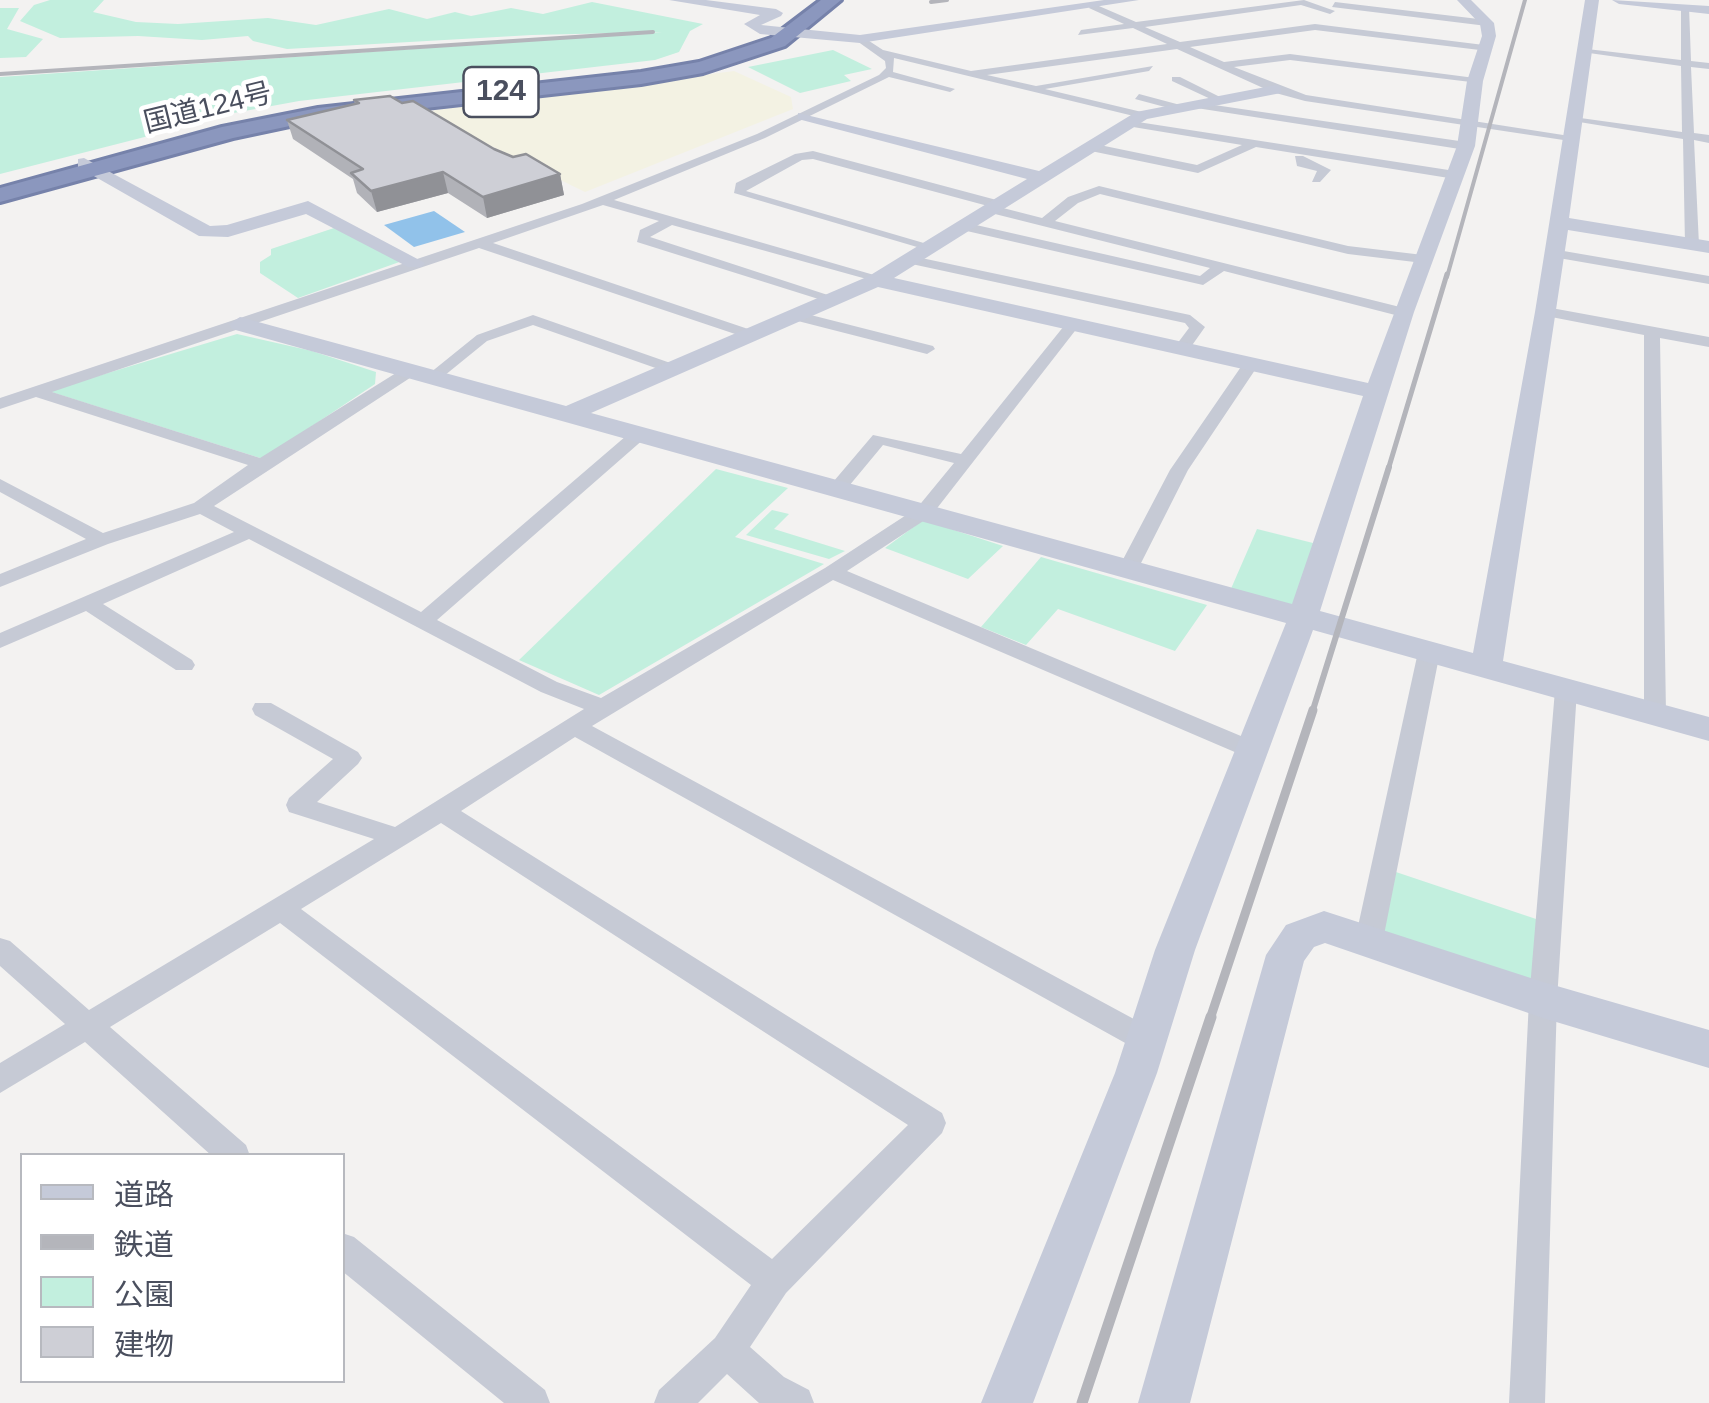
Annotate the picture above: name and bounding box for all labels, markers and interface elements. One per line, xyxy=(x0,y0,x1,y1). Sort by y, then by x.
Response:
road number: 124 xyxy=(464,67,538,117)
street label: 国道124号 xyxy=(141,77,275,141)
legend xyxy=(20,1153,345,1383)
text: 道路 xyxy=(114,1178,174,1211)
text: 鉄道 xyxy=(114,1228,174,1261)
text: 公園 xyxy=(114,1278,174,1311)
text: 建物 xyxy=(114,1328,174,1361)

